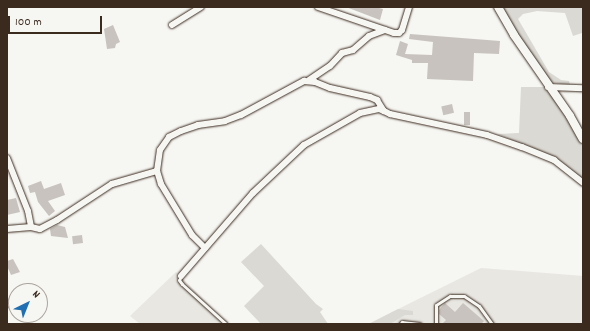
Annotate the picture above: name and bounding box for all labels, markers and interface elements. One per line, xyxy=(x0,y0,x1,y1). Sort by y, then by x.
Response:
scale bar xyxy=(10,8,104,34)
text: 100 m xyxy=(15,14,42,31)
north arrow xyxy=(8,283,48,323)
text: N xyxy=(28,287,43,303)

